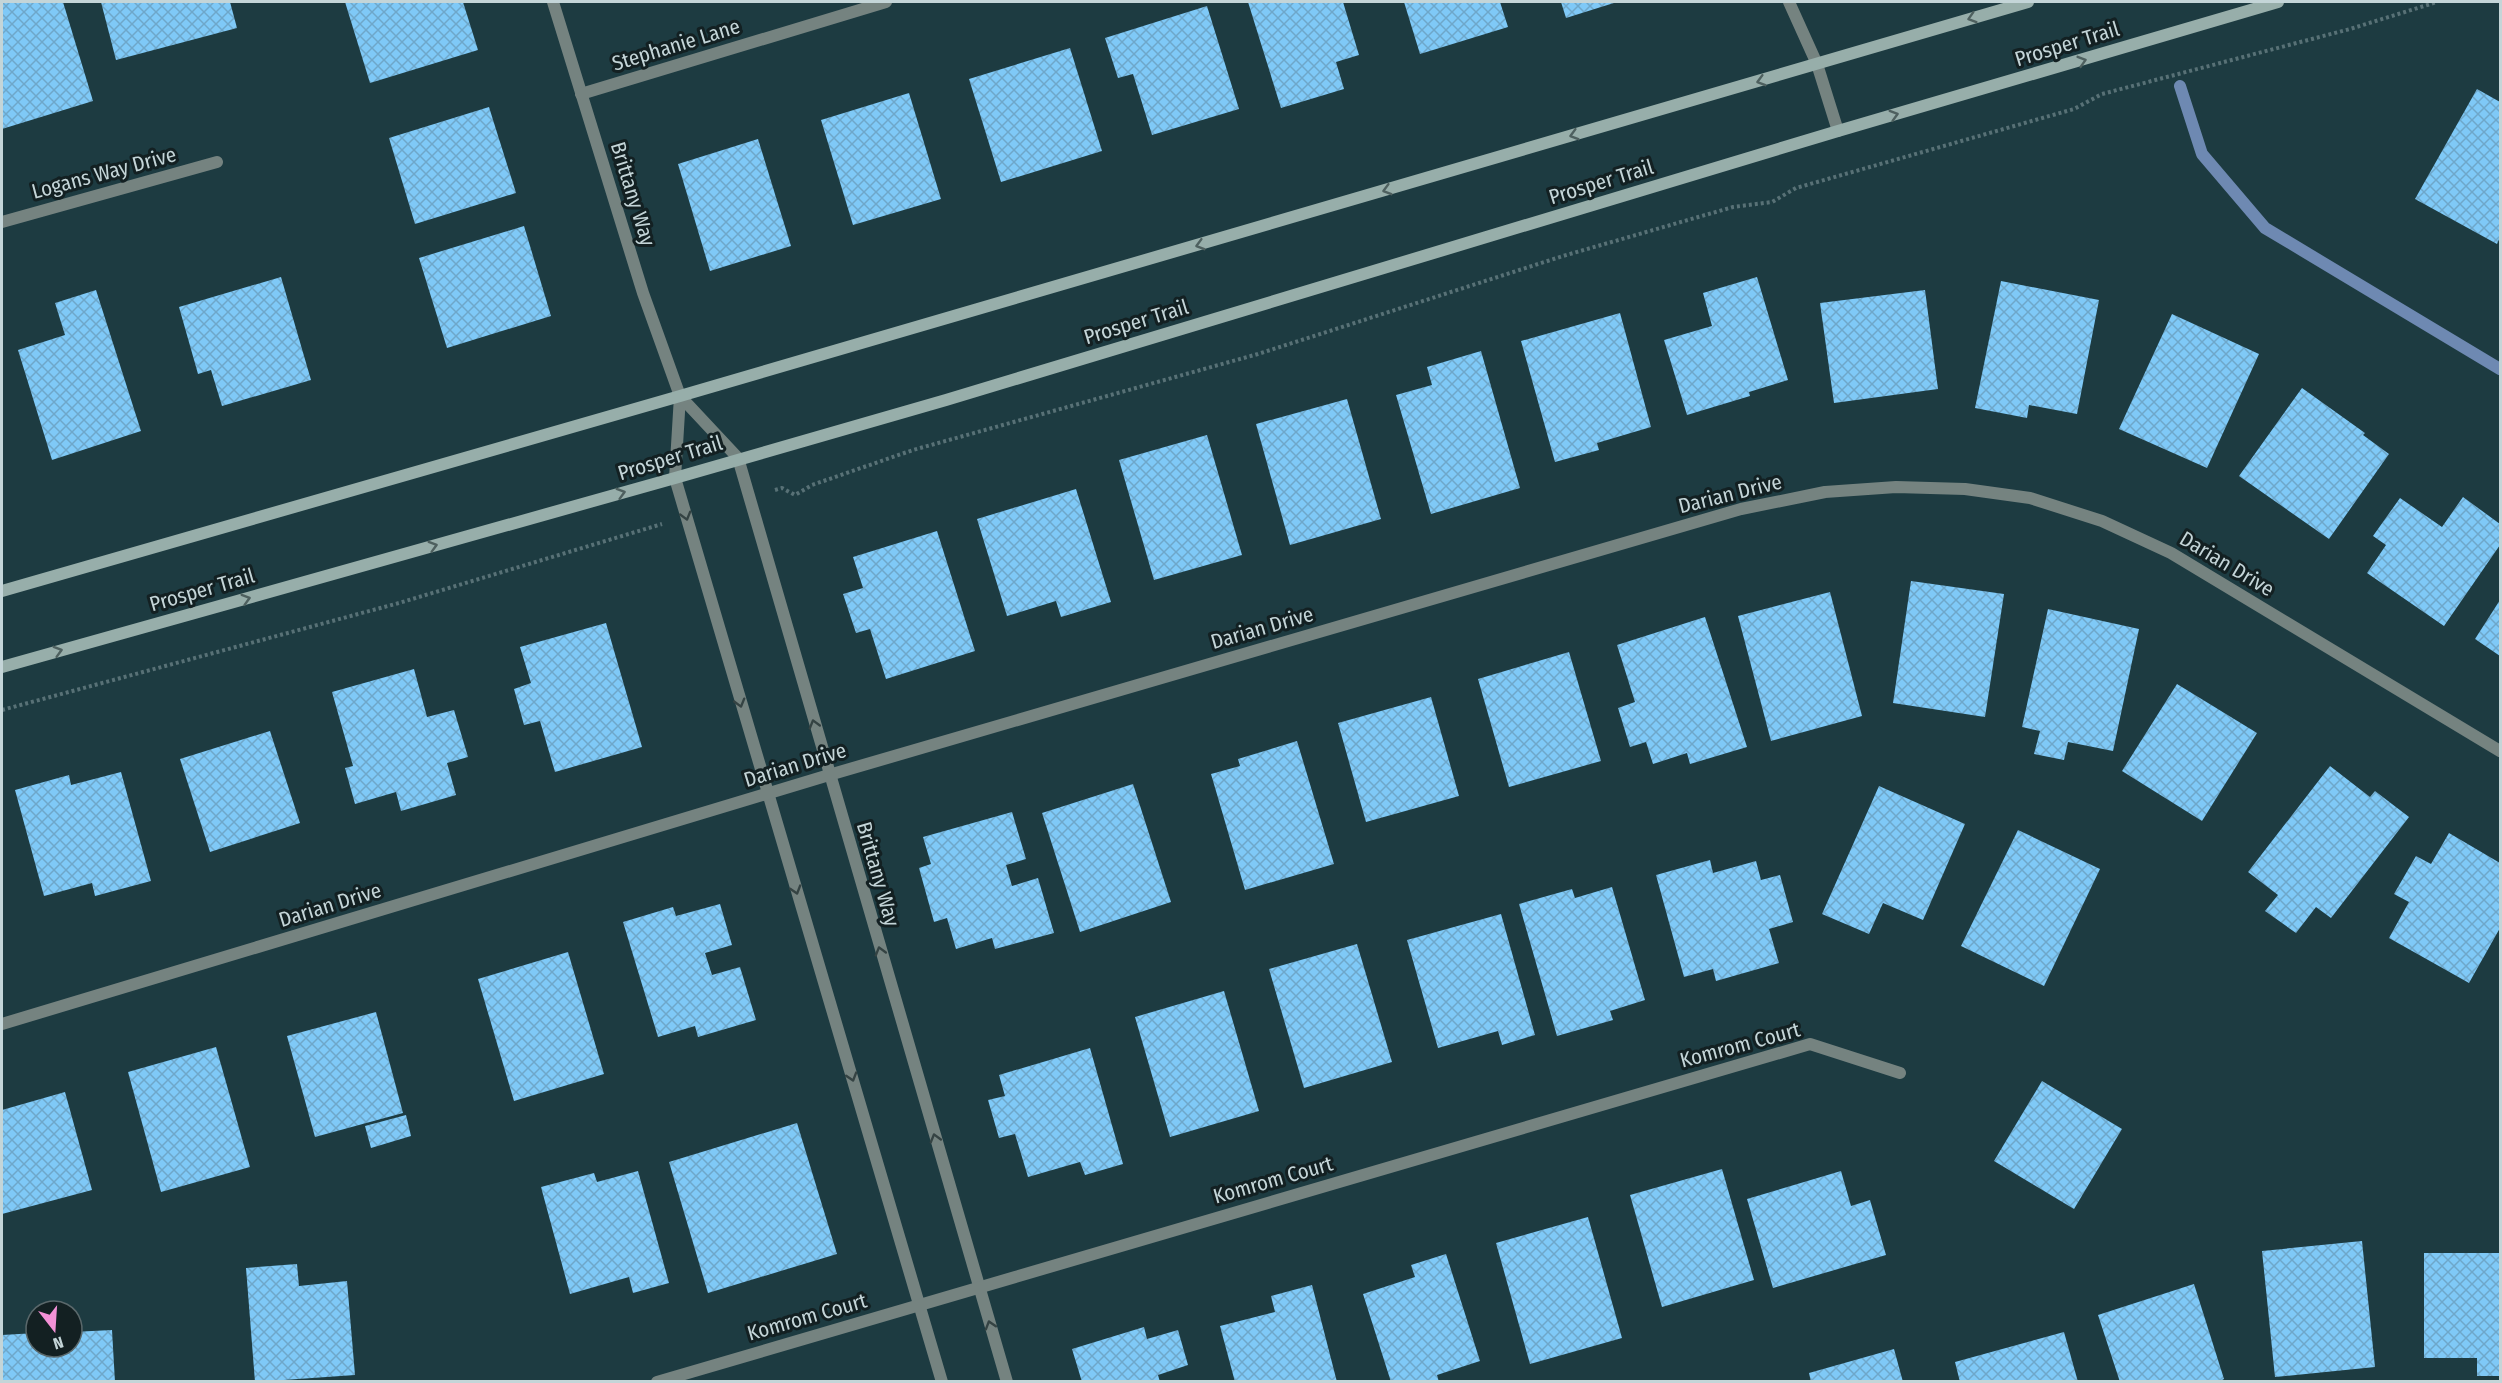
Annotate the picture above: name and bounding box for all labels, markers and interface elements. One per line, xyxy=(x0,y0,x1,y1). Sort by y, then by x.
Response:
one-way arrow xyxy=(1967,11,1978,23)
street label: Stephanie Lane xyxy=(609,13,743,77)
street label: Prosper Trail xyxy=(2012,16,2123,72)
one-way arrow xyxy=(2076,56,2087,68)
one-way arrow xyxy=(1756,73,1766,86)
one-way arrow xyxy=(1889,110,1899,122)
one-way arrow xyxy=(1569,128,1580,140)
street label: Brittany Way xyxy=(605,139,661,250)
street label: Logans Way Drive xyxy=(29,141,179,205)
street label: Prosper Trail xyxy=(1546,154,1657,210)
one-way arrow xyxy=(1382,183,1393,195)
one-way arrow xyxy=(1195,237,1205,250)
street label: Prosper Trail xyxy=(1081,294,1192,350)
street label: Prosper Trail xyxy=(615,430,726,486)
street label: Darian Drive xyxy=(1676,469,1784,519)
one-way arrow xyxy=(616,488,626,501)
one-way arrow xyxy=(679,510,691,521)
street label: Darian Drive xyxy=(2175,526,2279,602)
one-way arrow xyxy=(427,541,438,553)
street label: Prosper Trail xyxy=(146,562,258,617)
one-way arrow xyxy=(240,593,250,606)
street label: Darian Drive xyxy=(1208,601,1316,655)
one-way arrow xyxy=(52,646,63,658)
one-way arrow xyxy=(733,697,745,708)
one-way arrow xyxy=(809,719,821,730)
street label: Darian Drive xyxy=(741,737,849,793)
street label: Brittany Way xyxy=(851,819,906,930)
street label: Darian Drive xyxy=(276,877,384,933)
one-way arrow xyxy=(789,884,801,895)
one-way arrow xyxy=(875,946,887,957)
street label: Komrom Court xyxy=(1677,1016,1803,1074)
one-way arrow xyxy=(844,1071,857,1082)
one-way arrow xyxy=(930,1133,942,1144)
street label: Komrom Court xyxy=(1210,1150,1336,1209)
street label: Komrom Court xyxy=(744,1287,870,1346)
north arrow xyxy=(24,1299,84,1359)
one-way arrow xyxy=(985,1320,997,1331)
text: N xyxy=(51,1332,66,1353)

